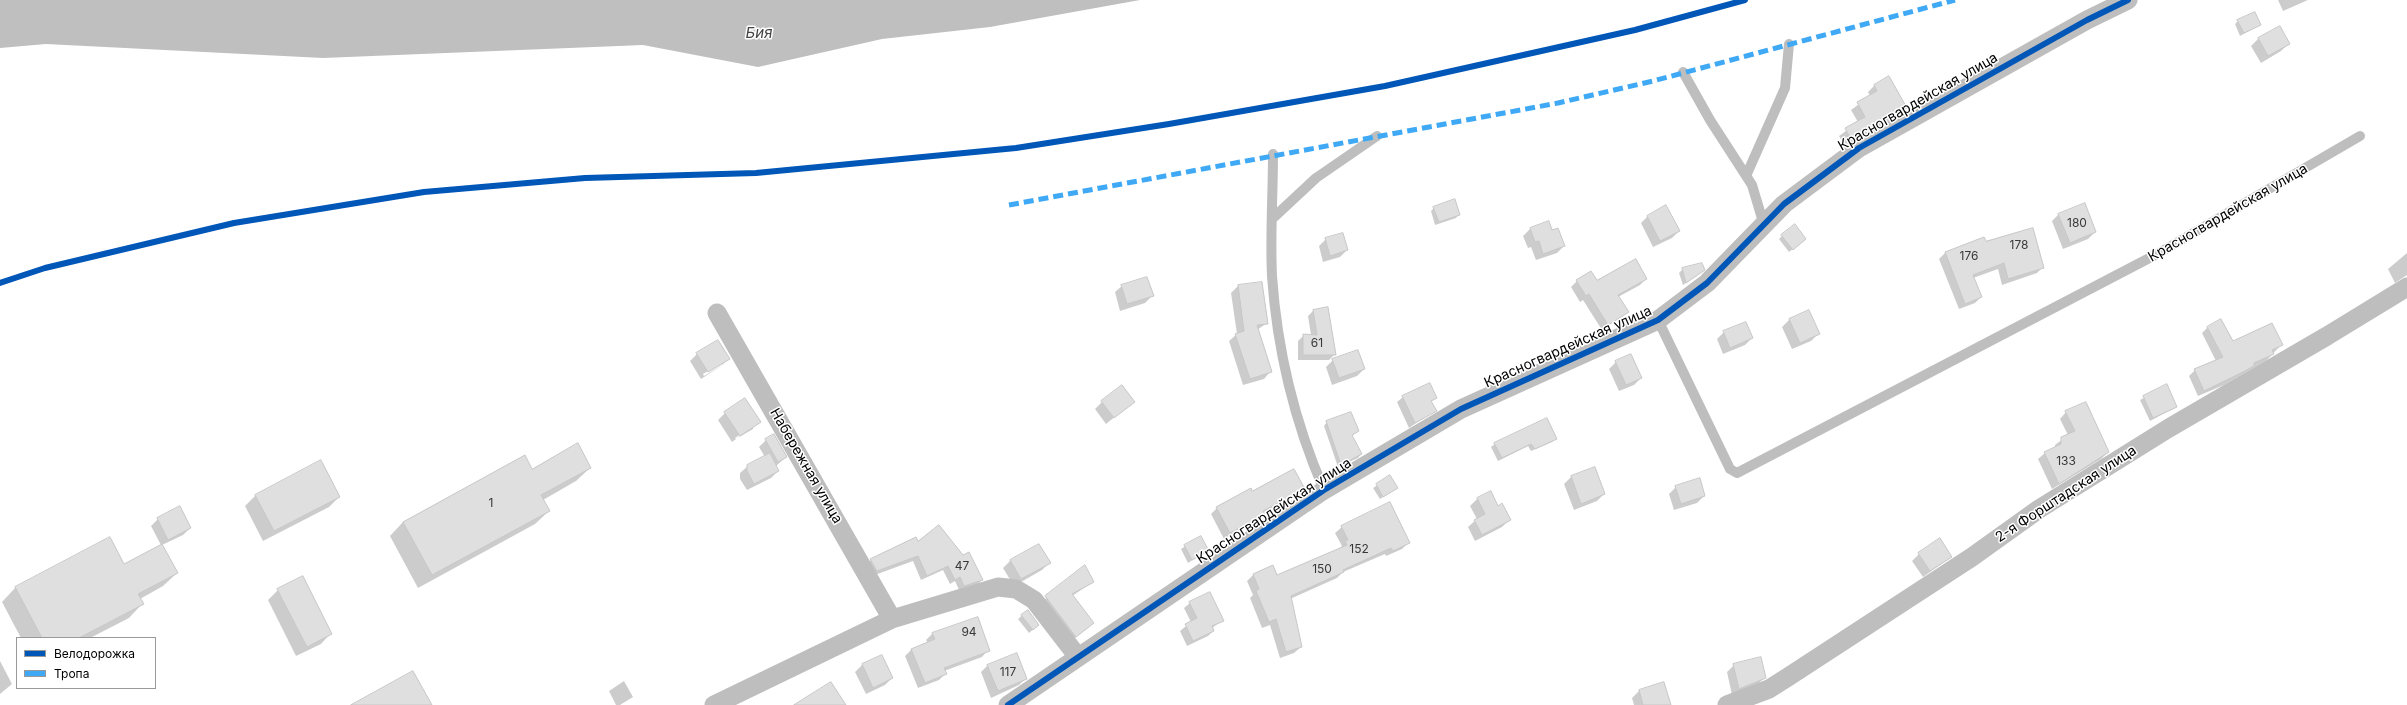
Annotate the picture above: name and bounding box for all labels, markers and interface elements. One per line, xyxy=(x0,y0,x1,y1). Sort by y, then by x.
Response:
water label: Бия xyxy=(746,24,772,42)
street label: Красногвардейская улица xyxy=(1835,49,2001,155)
street label: Красногвардейская улица xyxy=(2145,160,2311,266)
house number: 180 xyxy=(2067,216,2087,230)
house number: 178 xyxy=(2010,238,2028,252)
house number: 176 xyxy=(1960,249,1978,263)
street label: Красногвардейская улица xyxy=(1482,302,1654,392)
house number: 61 xyxy=(1311,336,1323,350)
street label: Набережная улица xyxy=(766,405,846,527)
street label: 2-я Форштадская улица xyxy=(1992,442,2140,546)
house number: 133 xyxy=(2056,454,2076,468)
street label: Красногвардейская улица xyxy=(1193,455,1355,567)
house number: 1 xyxy=(489,496,493,510)
house number: 152 xyxy=(1349,542,1369,556)
house number: 47 xyxy=(955,559,969,573)
house number: 150 xyxy=(1312,562,1332,576)
house number: 94 xyxy=(961,625,977,639)
legend xyxy=(16,637,156,689)
text: Велодорожка xyxy=(54,646,135,661)
house number: 117 xyxy=(1000,665,1016,679)
text: Тропа xyxy=(54,666,89,681)

